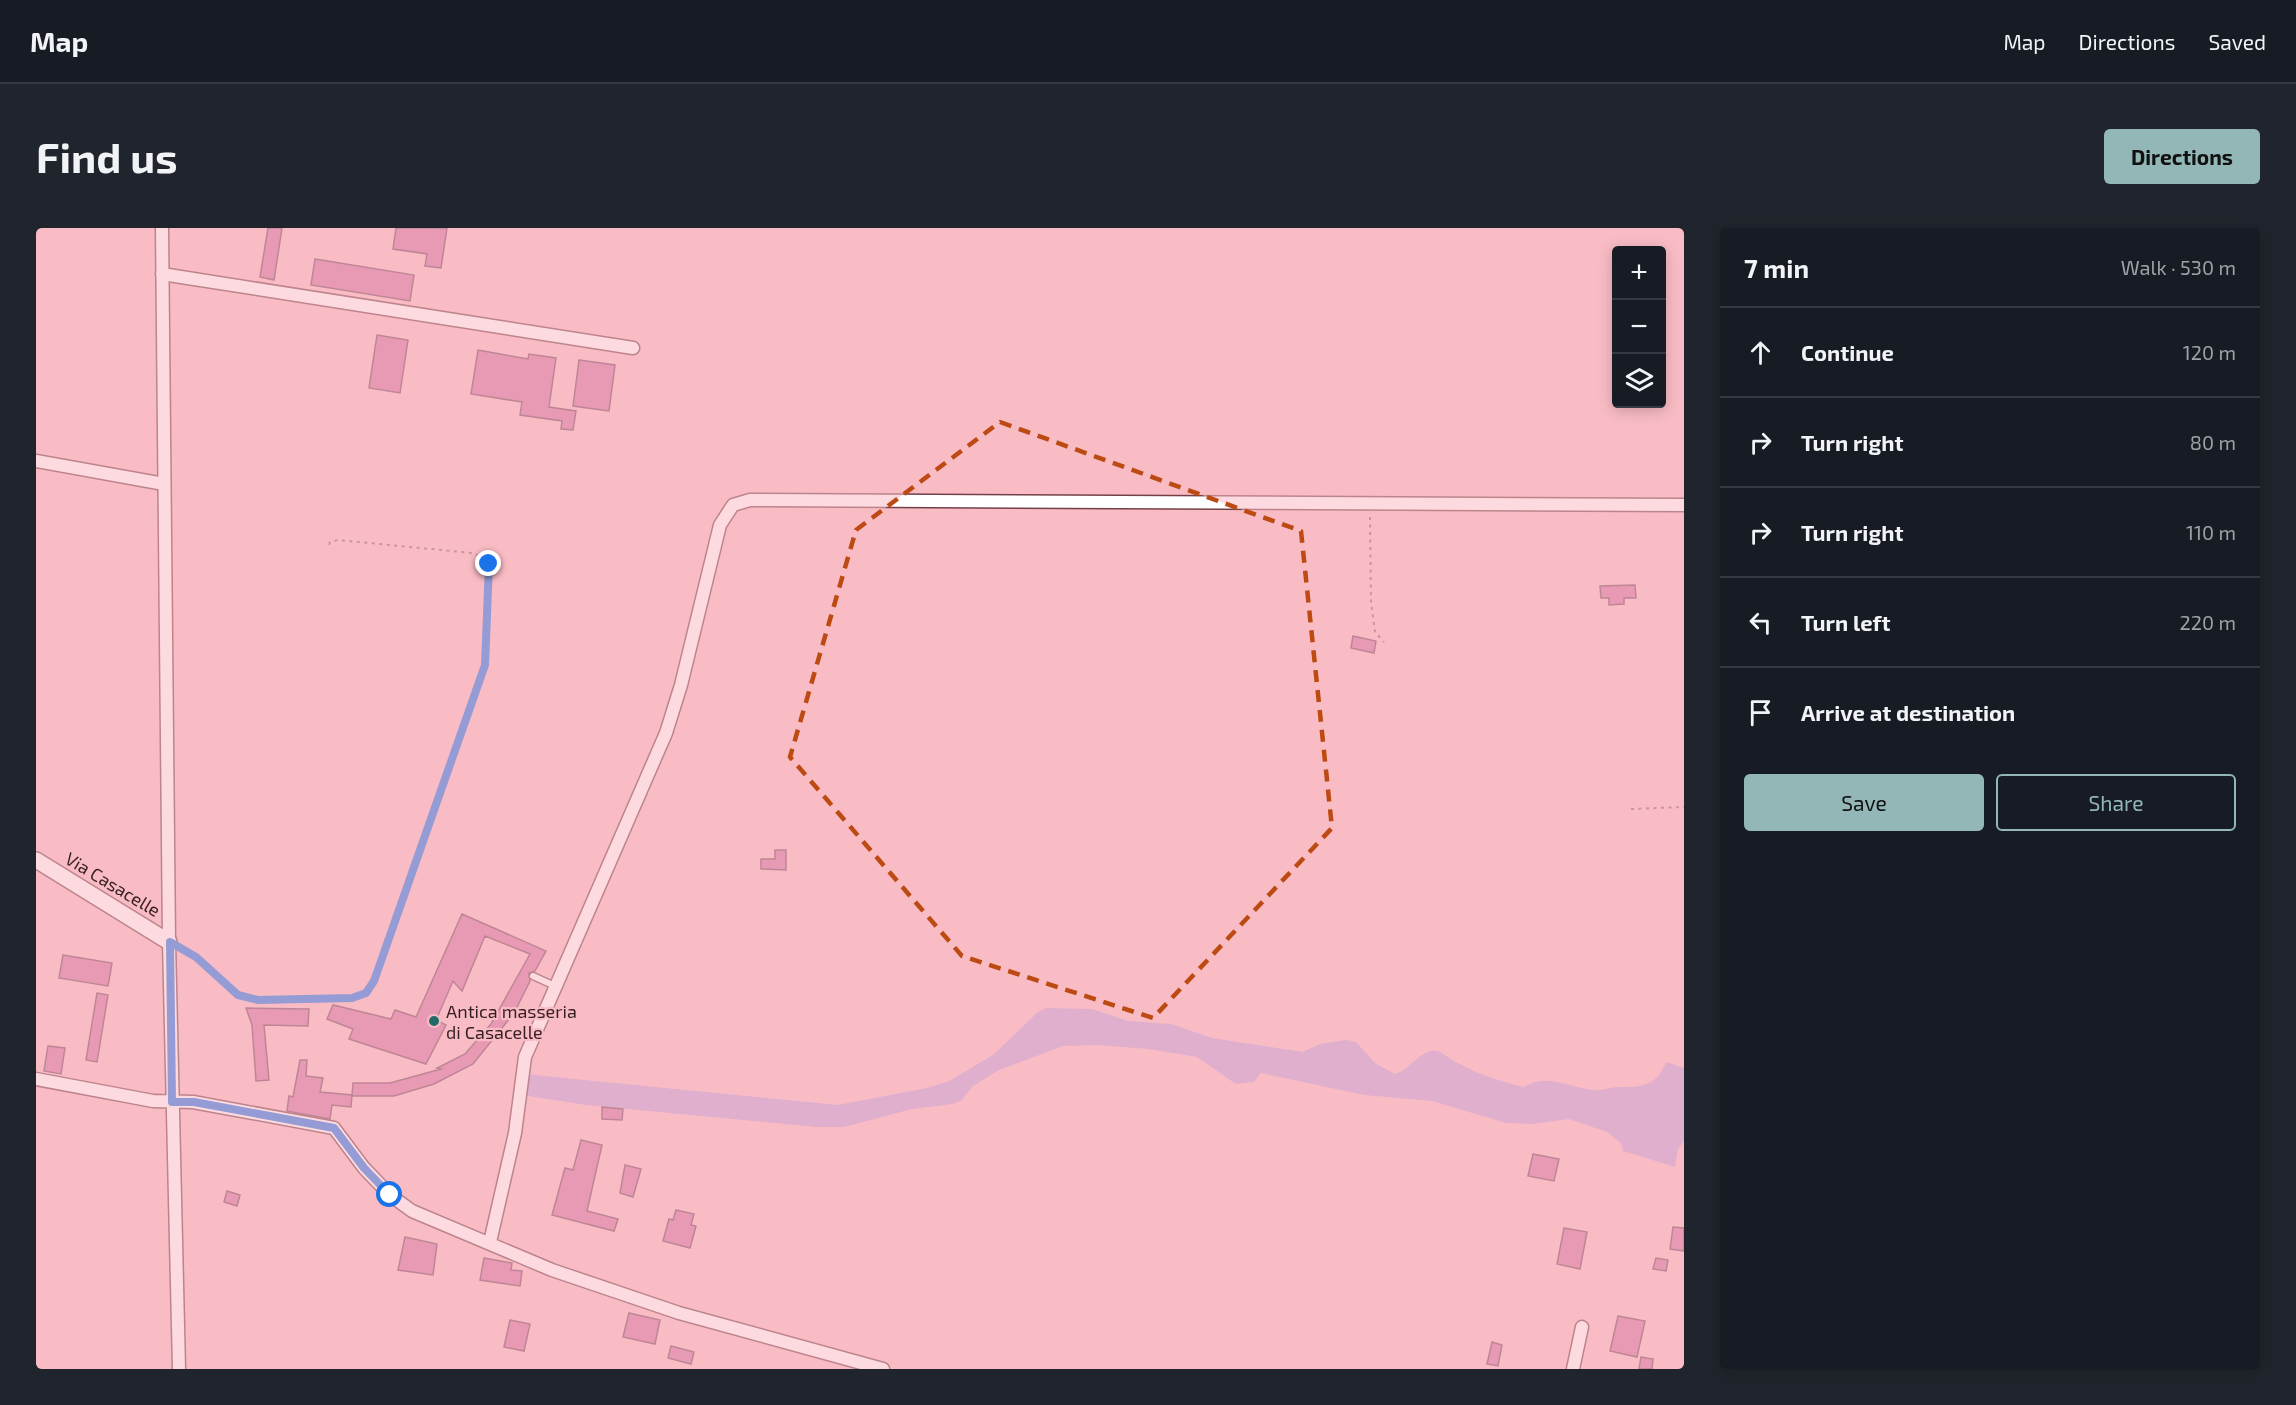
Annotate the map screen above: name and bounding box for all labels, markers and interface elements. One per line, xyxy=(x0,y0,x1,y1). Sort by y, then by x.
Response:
text: Map xyxy=(30,24,88,58)
text: Map xyxy=(2003,29,2046,54)
text: Directions xyxy=(2079,29,2175,54)
text: Saved xyxy=(2208,29,2266,54)
button: Directions xyxy=(2104,129,2260,184)
text: Find us xyxy=(36,131,178,181)
map controls xyxy=(1612,246,1666,408)
button: + xyxy=(1612,246,1666,300)
text: 7 min xyxy=(1744,252,1809,283)
text: Walk · 530 m xyxy=(2121,255,2236,279)
button: − xyxy=(1612,300,1666,354)
icon: ahead xyxy=(1744,336,1777,369)
text: Continue xyxy=(1801,339,1894,365)
text: 120 m xyxy=(2183,340,2236,364)
button: layers xyxy=(1612,354,1666,408)
icon: right xyxy=(1744,426,1777,459)
text: Turn right xyxy=(1801,429,1903,455)
text: 80 m xyxy=(2190,430,2236,454)
icon: right xyxy=(1744,516,1777,549)
text: Turn right xyxy=(1801,519,1903,545)
text: 110 m xyxy=(2186,520,2236,544)
route end xyxy=(475,550,501,576)
icon: left xyxy=(1744,606,1777,639)
text: Turn left xyxy=(1801,609,1890,635)
text: 220 m xyxy=(2179,610,2236,634)
icon: arrive xyxy=(1744,696,1777,729)
text: Arrive at destination xyxy=(1801,699,2015,725)
button: Save xyxy=(1744,774,1984,831)
button: Share xyxy=(1996,774,2236,831)
street label: Via Casacelle xyxy=(61,847,165,921)
place label: Antica masseria di Casacelle xyxy=(446,1000,577,1043)
marker: Antica masseria di Casacelle xyxy=(427,1014,441,1028)
route start xyxy=(376,1181,402,1207)

